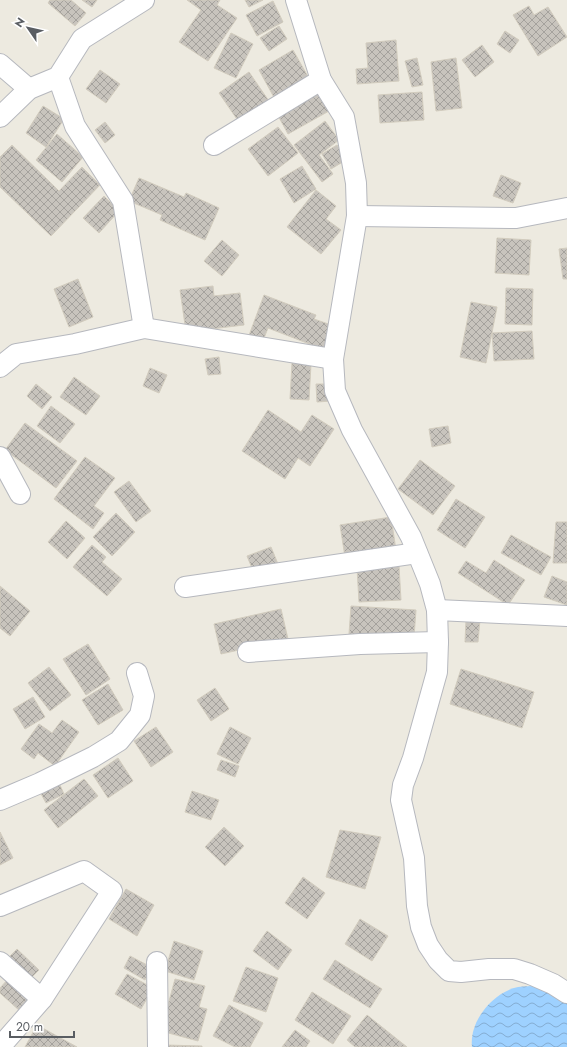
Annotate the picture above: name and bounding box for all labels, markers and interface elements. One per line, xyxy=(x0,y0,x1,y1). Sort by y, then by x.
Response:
north arrow xyxy=(8,8,48,48)
text: N xyxy=(11,14,29,31)
scale bar xyxy=(10,1013,74,1039)
text: 20 m xyxy=(16,1018,43,1036)

